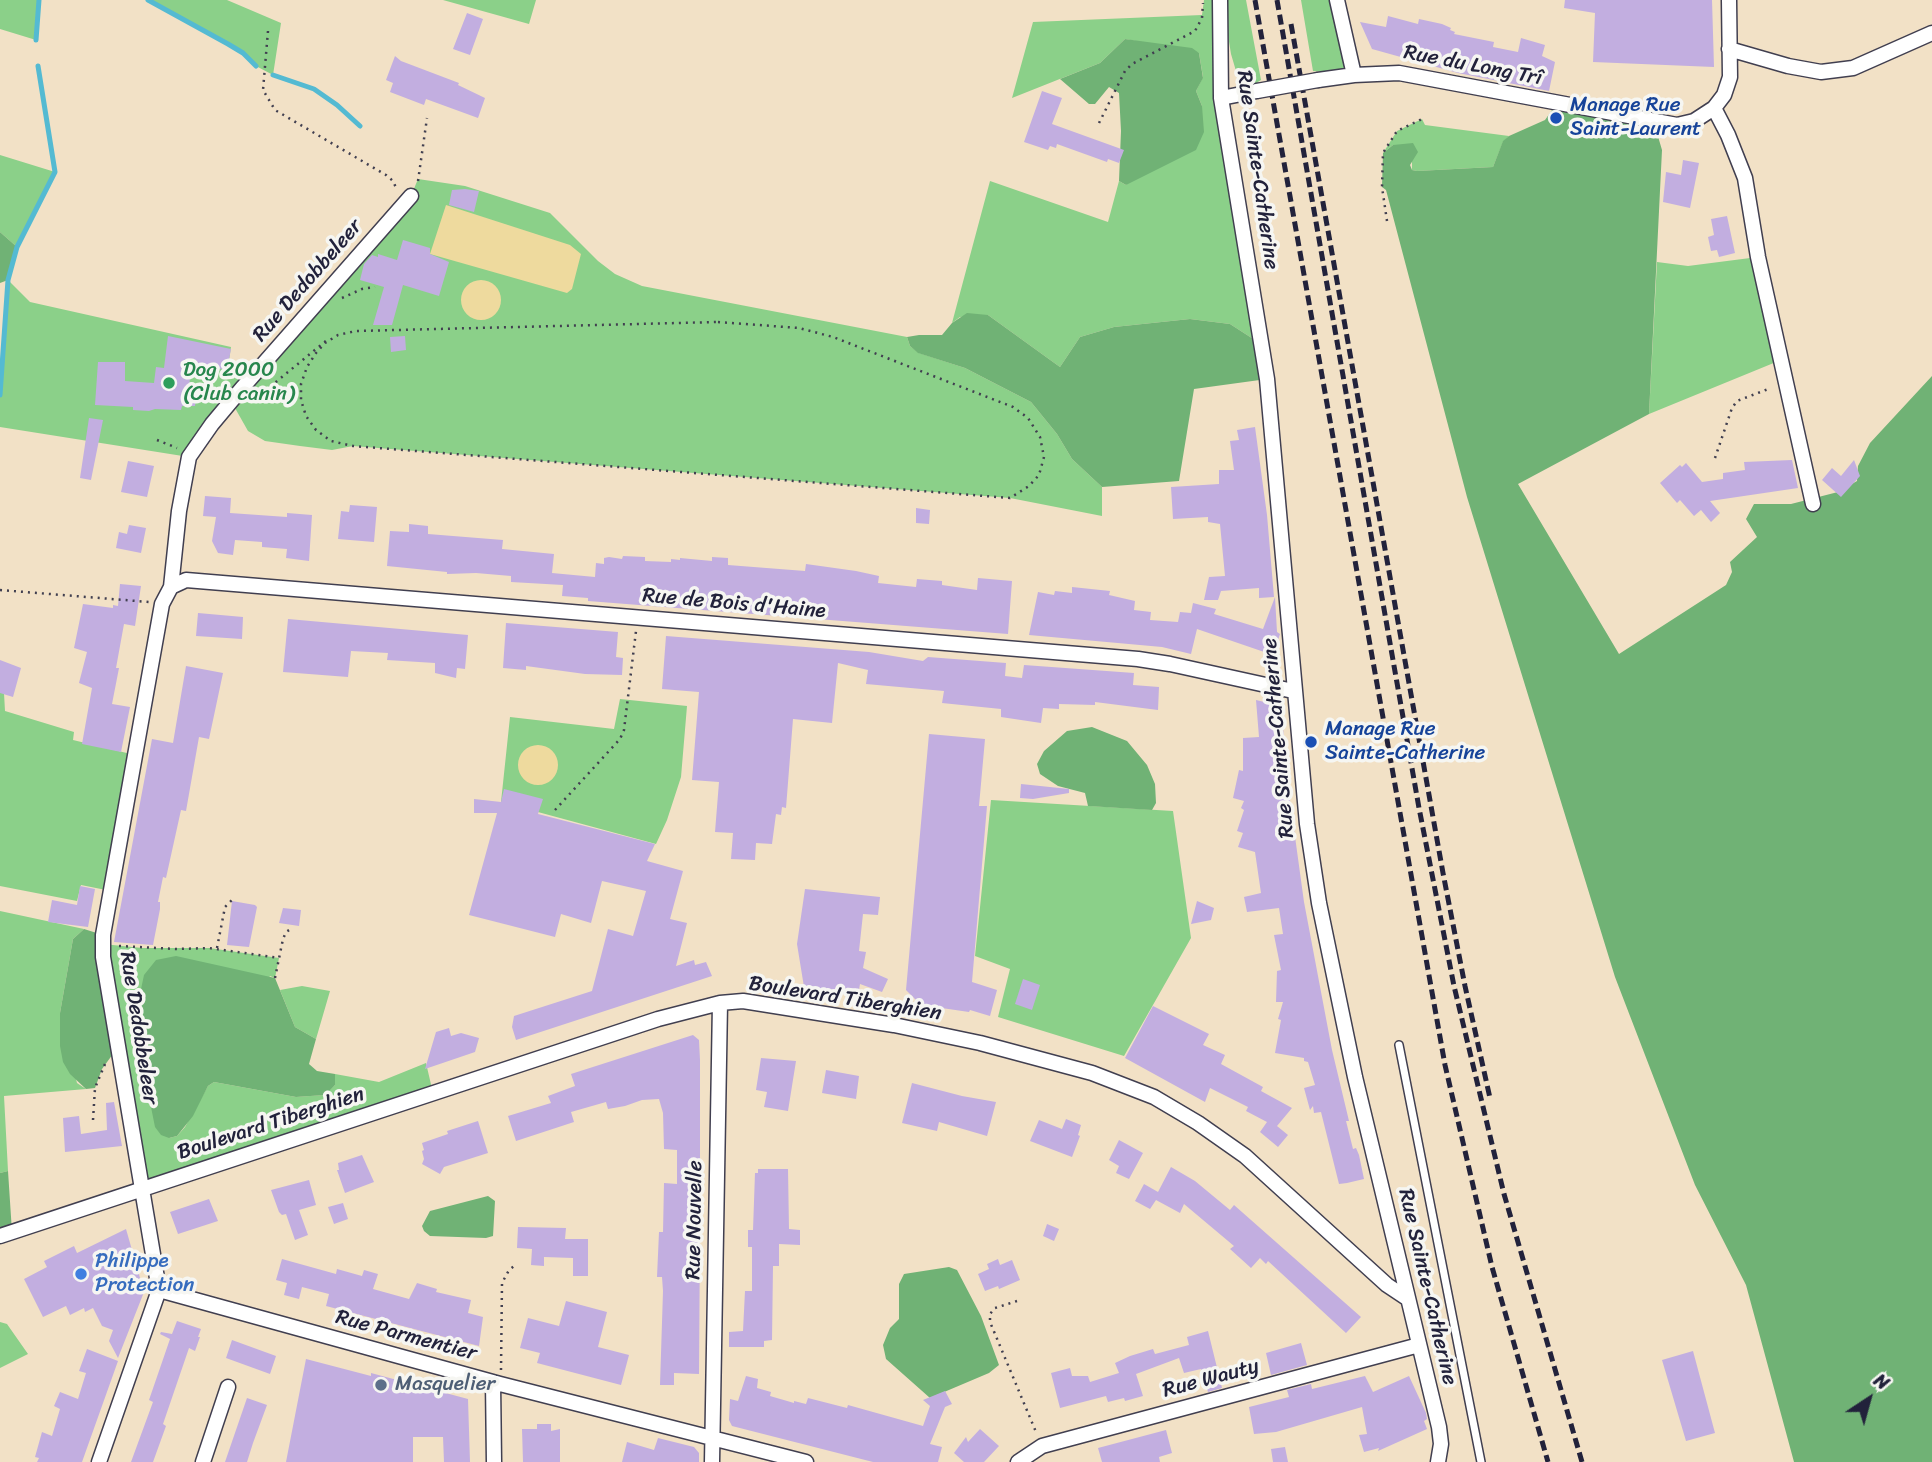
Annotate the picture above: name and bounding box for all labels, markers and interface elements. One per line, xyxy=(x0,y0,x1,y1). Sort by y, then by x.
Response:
street label: Rue du Long Trî xyxy=(1402,40,1544,92)
street label: Rue Sainte-Catherine xyxy=(1231,69,1283,271)
place label: Manage Rue Saint-Laurent xyxy=(1570,93,1701,143)
marker: Manage Rue Saint-Laurent xyxy=(1548,110,1564,126)
street label: Rue Dedobbeleer xyxy=(248,215,368,347)
place label: Dog 2000 (Club canin) xyxy=(183,358,294,408)
marker: Dog 2000 (Club canin) xyxy=(161,375,177,391)
street label: Rue de Bois d'Haine xyxy=(641,583,827,625)
street label: Rue Sainte-Catherine xyxy=(1258,637,1300,839)
place label: Manage Rue Sainte-Catherine xyxy=(1325,717,1485,767)
marker: Manage Rue Sainte-Catherine xyxy=(1303,734,1319,750)
street label: Rue Dedobbeleer xyxy=(114,950,162,1106)
street label: Boulevard Tiberghien xyxy=(747,971,943,1027)
street label: Boulevard Tiberghien xyxy=(175,1082,367,1166)
street label: Rue Nouvelle xyxy=(681,1160,709,1280)
street label: Rue Sainte-Catherine xyxy=(1392,1186,1462,1388)
place label: Philippe Protection xyxy=(95,1249,194,1299)
marker: Philippe Protection xyxy=(73,1266,89,1282)
street label: Rue Parmentier xyxy=(333,1305,479,1367)
street label: Rue Wauty xyxy=(1160,1354,1262,1404)
north arrow xyxy=(1834,1364,1904,1434)
text: N xyxy=(1867,1364,1897,1399)
place label: Masquelier xyxy=(395,1372,495,1398)
marker: Masquelier xyxy=(373,1377,389,1393)

